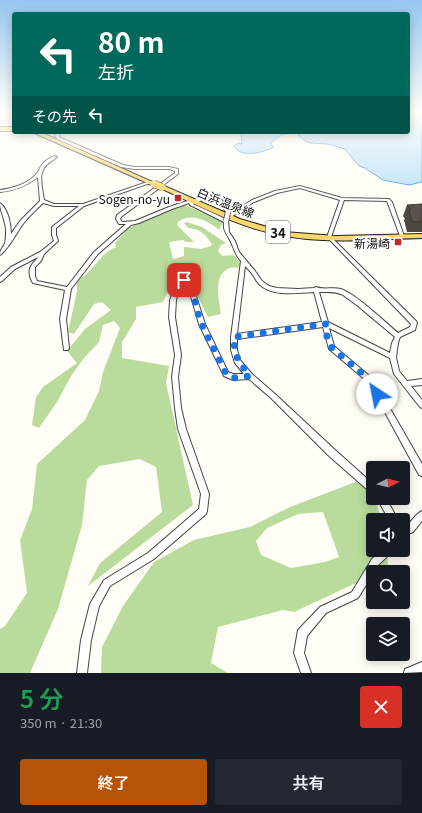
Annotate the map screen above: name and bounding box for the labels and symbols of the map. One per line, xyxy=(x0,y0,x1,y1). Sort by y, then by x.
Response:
street label: 白浜温泉線 xyxy=(195,183,257,221)
place label: Sogen-no-yu xyxy=(99,190,170,207)
marker: Sogen-no-yu xyxy=(173,193,183,203)
road number: 34 xyxy=(266,221,290,243)
place label: 新湯崎 xyxy=(354,234,390,251)
marker: 新湯崎 xyxy=(393,237,403,247)
pin xyxy=(167,263,201,297)
position arrow xyxy=(356,373,398,415)
north arrow xyxy=(366,461,410,505)

